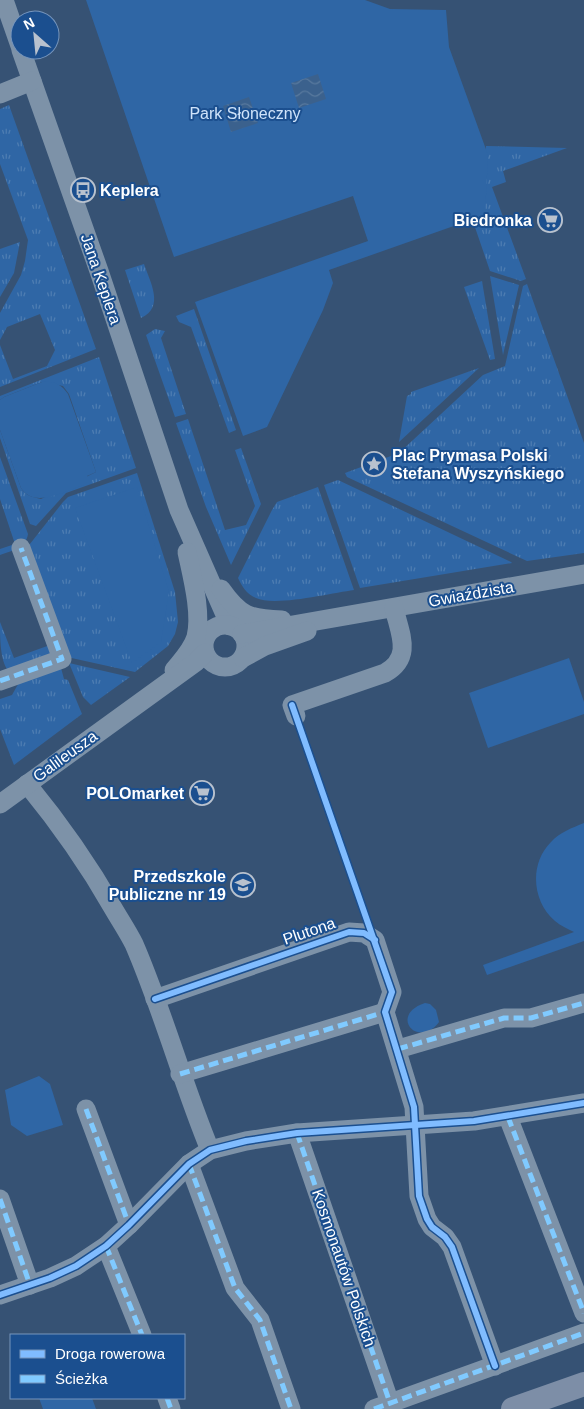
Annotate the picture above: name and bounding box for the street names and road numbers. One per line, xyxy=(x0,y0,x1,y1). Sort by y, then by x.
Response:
street label: Jana Keplera xyxy=(78,232,124,326)
street label: Gwiaździsta xyxy=(427,578,515,610)
street label: Galileusza xyxy=(30,727,100,785)
street label: Plutona xyxy=(281,914,338,948)
street label: Kosmonautów Polskich xyxy=(309,1187,379,1349)

